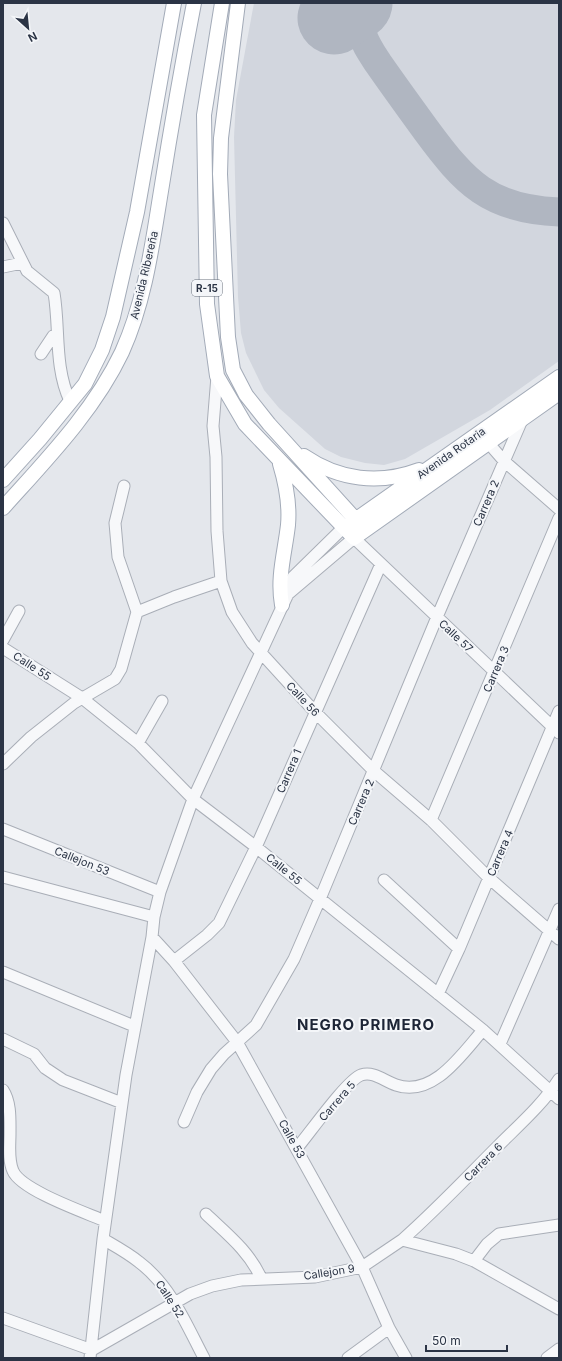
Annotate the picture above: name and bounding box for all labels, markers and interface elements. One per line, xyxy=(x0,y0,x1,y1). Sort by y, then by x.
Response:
north arrow xyxy=(8,8,48,48)
text: N xyxy=(26,29,39,45)
street label: Avenida Ribereña xyxy=(127,229,161,321)
road number: R-15 xyxy=(192,280,222,296)
street label: Avenida Rotaria xyxy=(414,424,488,482)
street label: Carrera 2 xyxy=(470,478,502,528)
street label: Calle 57 xyxy=(436,617,476,655)
street label: Carrera 3 xyxy=(480,643,512,694)
street label: Calle 55 xyxy=(10,649,54,684)
street label: Calle 56 xyxy=(283,679,323,719)
street label: Carrera 1 xyxy=(273,747,305,795)
street label: Carrera 2 xyxy=(345,777,377,827)
street label: Carrera 4 xyxy=(484,828,516,878)
street label: Callejon 53 xyxy=(52,844,112,878)
street label: Calle 55 xyxy=(263,850,305,888)
district label: NEGRO PRIMERO xyxy=(297,1015,435,1034)
street label: Carrera 5 xyxy=(316,1078,359,1124)
street label: Calle 53 xyxy=(276,1117,309,1161)
street label: Carrera 6 xyxy=(461,1140,505,1184)
street label: Callejon 9 xyxy=(302,1261,356,1283)
street label: Calle 52 xyxy=(153,1277,187,1321)
scale bar xyxy=(426,1327,507,1353)
text: 50 m xyxy=(432,1333,461,1348)

